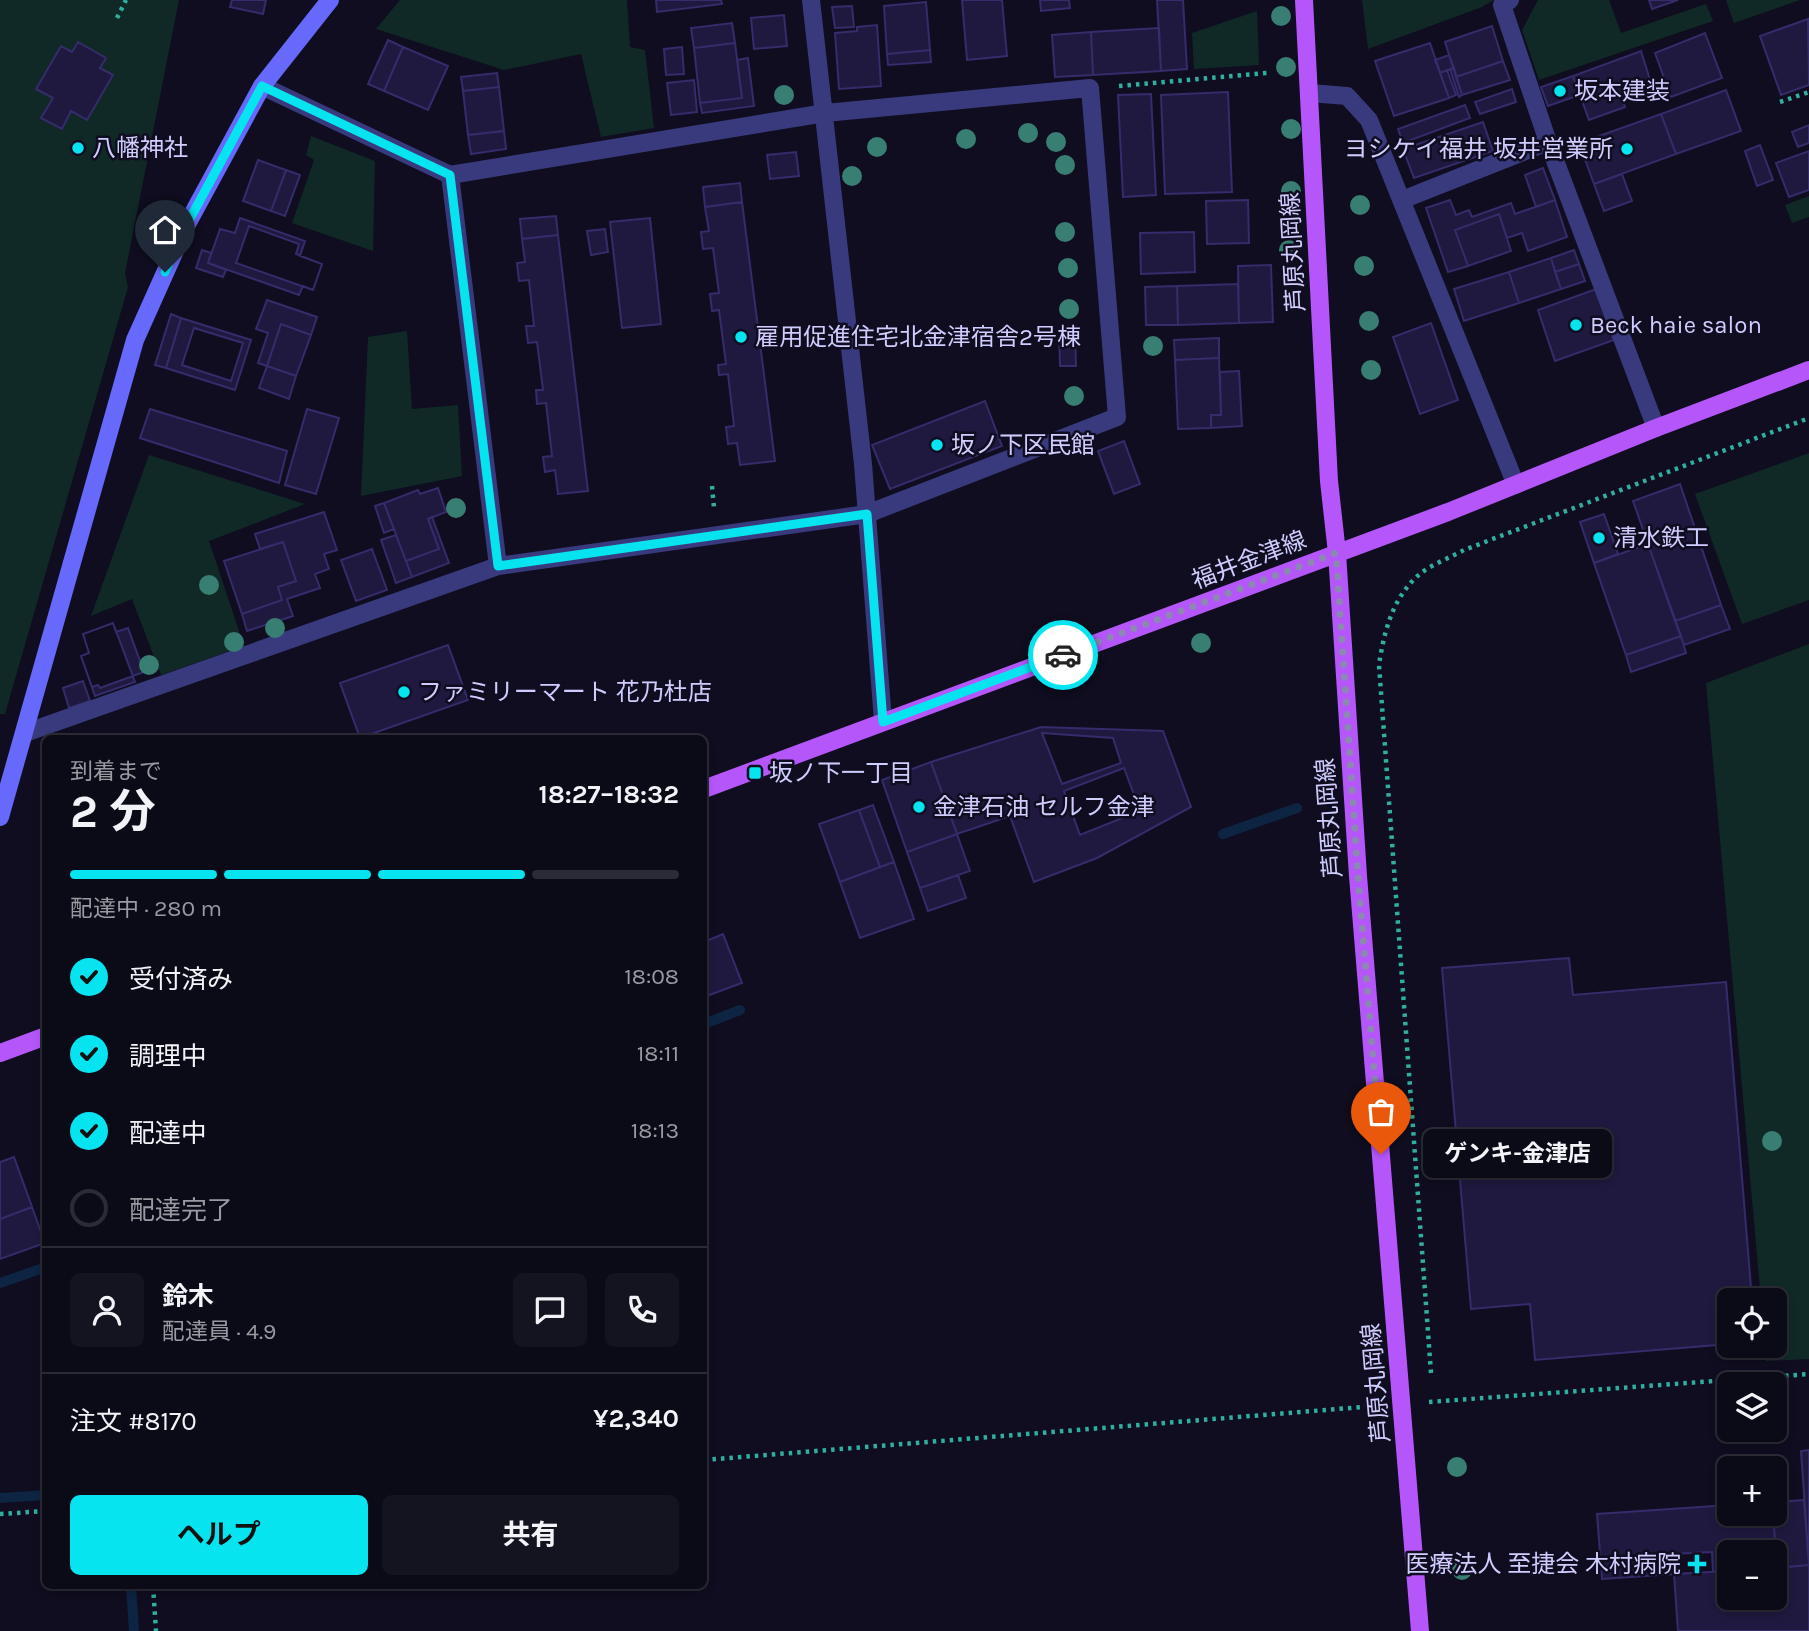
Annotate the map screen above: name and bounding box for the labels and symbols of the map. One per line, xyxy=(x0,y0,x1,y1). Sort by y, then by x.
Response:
place label: 坂本建装 xyxy=(1574,77,1670,105)
marker: 坂本建装 xyxy=(1552,83,1568,99)
place label: 八幡神社 xyxy=(92,134,188,162)
place label: ヨシケイ福井 坂井営業所 xyxy=(1344,135,1613,163)
marker: 八幡神社 xyxy=(70,140,86,156)
marker: ヨシケイ福井 坂井営業所 xyxy=(1619,141,1635,157)
street label: 芦原丸岡線 xyxy=(1276,191,1310,313)
pin xyxy=(135,200,195,272)
place label: Beck haie salon xyxy=(1590,311,1762,339)
marker: Beck haie salon xyxy=(1568,317,1584,333)
place label: 雇用促進住宅北金津宿舎2号棟 xyxy=(755,323,1081,351)
marker: 雇用促進住宅北金津宿舎2号棟 xyxy=(733,329,749,345)
place label: 坂ノ下区民館 xyxy=(951,431,1095,459)
marker: 坂ノ下区民館 xyxy=(929,437,945,453)
place label: 清水鉄工 xyxy=(1613,524,1709,552)
street label: 福井金津線 xyxy=(1188,525,1310,595)
marker: 清水鉄工 xyxy=(1591,530,1607,546)
courier xyxy=(1028,620,1098,690)
place label: ファミリーマート 花乃杜店 xyxy=(418,678,712,706)
marker: ファミリーマート 花乃杜店 xyxy=(396,684,412,700)
street label: 芦原丸岡線 xyxy=(1311,757,1347,879)
place label: 坂ノ下一丁目 xyxy=(769,759,913,787)
marker: 坂ノ下一丁目 xyxy=(747,765,763,781)
place label: 金津石油 セルフ金津 xyxy=(933,793,1155,821)
marker: 金津石油 セルフ金津 xyxy=(911,799,927,815)
pin xyxy=(1351,1082,1411,1154)
callout: ゲンキ-金津店 xyxy=(1423,1130,1612,1178)
street label: 芦原丸岡線 xyxy=(1357,1322,1395,1444)
place label: 医療法人 至捷会 木村病院 xyxy=(1406,1550,1681,1578)
marker: 医療法人 至捷会 木村病院 xyxy=(1687,1554,1707,1574)

